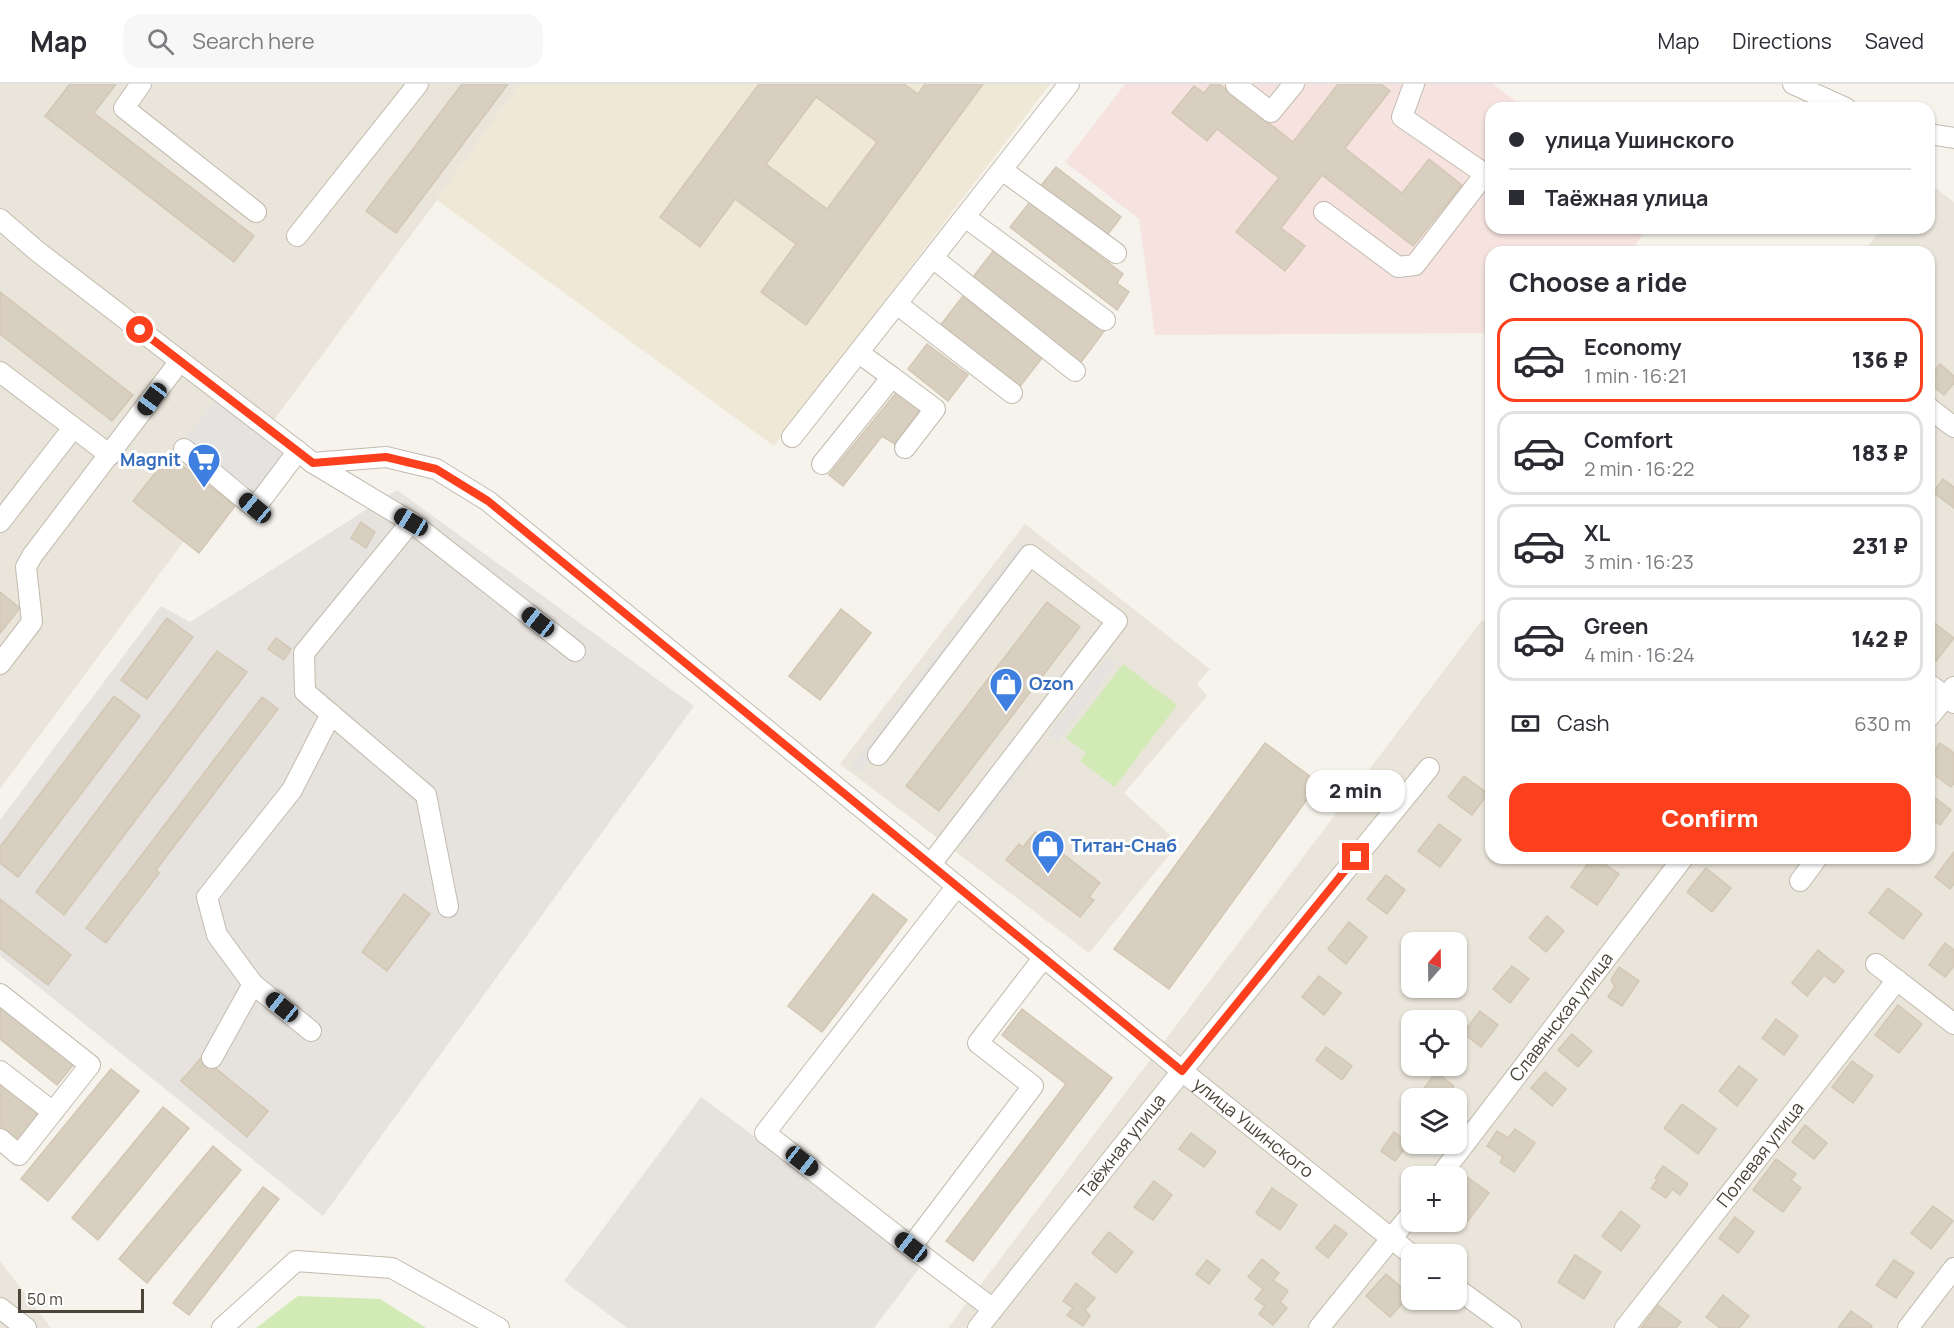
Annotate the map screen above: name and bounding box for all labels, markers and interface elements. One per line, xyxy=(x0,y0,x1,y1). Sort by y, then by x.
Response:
search box xyxy=(123,14,543,68)
text: Map xyxy=(30,22,87,60)
icon: search xyxy=(144,25,177,58)
text: Search here xyxy=(192,26,315,56)
text: Map xyxy=(1658,27,1699,55)
text: Directions xyxy=(1732,27,1832,55)
text: Saved xyxy=(1865,27,1924,55)
text: улица Ушинского xyxy=(1545,125,1734,155)
text: Таёжная улица xyxy=(1545,183,1708,213)
text: Choose a ride xyxy=(1509,263,1687,300)
route start xyxy=(126,316,153,343)
text: Economy xyxy=(1584,332,1682,362)
icon: car xyxy=(1512,333,1566,387)
text: 136 ₽ xyxy=(1852,345,1908,375)
text: 1 min · 16:21 xyxy=(1584,362,1687,389)
car xyxy=(134,379,170,419)
text: Comfort xyxy=(1584,425,1673,455)
icon: car xyxy=(1512,426,1566,480)
text: 183 ₽ xyxy=(1852,438,1908,468)
supermarket icon: Magnit xyxy=(186,442,222,489)
place label: Magnit xyxy=(120,447,181,471)
text: 2 min · 16:22 xyxy=(1584,455,1694,482)
car xyxy=(235,490,275,526)
car xyxy=(391,505,431,539)
text: XL xyxy=(1584,518,1610,548)
icon: car xyxy=(1512,519,1566,573)
text: 231 ₽ xyxy=(1852,531,1908,561)
text: 3 min · 16:23 xyxy=(1584,548,1694,575)
car xyxy=(518,604,558,640)
text: Green xyxy=(1584,611,1649,641)
icon: car xyxy=(1512,612,1566,666)
text: 142 ₽ xyxy=(1852,624,1908,654)
text: 4 min · 16:24 xyxy=(1584,641,1695,668)
shop icon: Ozon xyxy=(988,666,1024,713)
place label: Ozon xyxy=(1029,671,1074,695)
icon: cash xyxy=(1509,707,1542,740)
text: Cash xyxy=(1557,708,1610,738)
text: 630 m xyxy=(1854,710,1911,737)
callout: 2 min xyxy=(1306,770,1406,812)
text: 2 min xyxy=(1329,777,1382,804)
button: Confirm xyxy=(1509,783,1911,852)
shop icon: Титан-Снаб xyxy=(1030,828,1066,875)
place label: Титан-Снаб xyxy=(1071,833,1177,857)
route end xyxy=(1342,843,1369,870)
north arrow xyxy=(1401,932,1467,998)
map controls xyxy=(1401,932,1467,1310)
street label: Славянская улица xyxy=(1503,947,1618,1086)
car xyxy=(262,989,302,1025)
button: locate xyxy=(1401,1010,1467,1076)
street label: улица Ушинского xyxy=(1189,1072,1319,1183)
street label: Таёжная улица xyxy=(1072,1088,1170,1203)
button: layers xyxy=(1401,1088,1467,1154)
street label: Полевая улица xyxy=(1711,1096,1809,1212)
car xyxy=(782,1143,822,1179)
button: + xyxy=(1401,1166,1467,1232)
car xyxy=(891,1229,931,1265)
button: − xyxy=(1401,1244,1467,1310)
scale bar xyxy=(18,1286,144,1314)
text: 50 m xyxy=(27,1288,63,1310)

